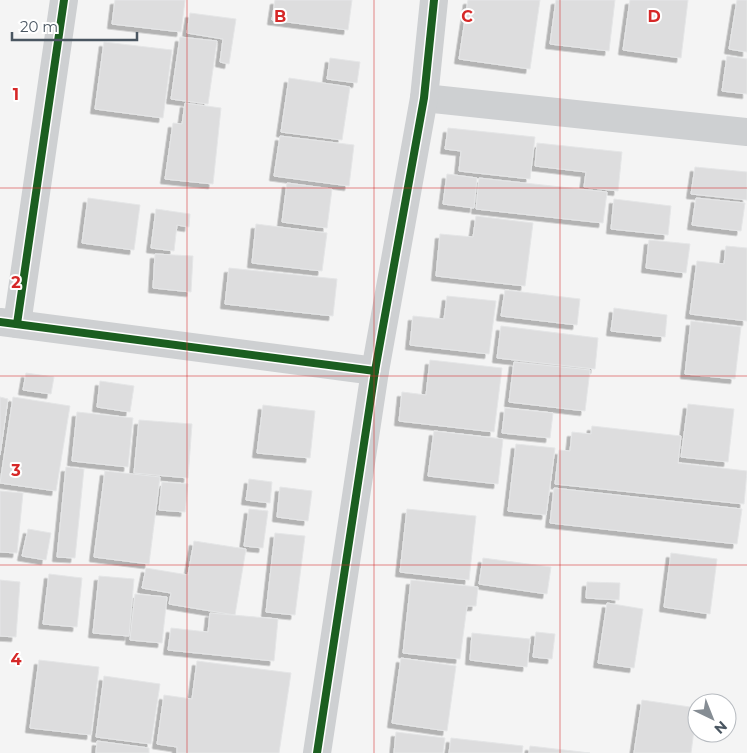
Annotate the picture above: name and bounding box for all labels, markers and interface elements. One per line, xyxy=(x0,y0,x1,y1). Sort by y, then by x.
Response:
text: B xyxy=(274,7,286,26)
text: C xyxy=(461,7,473,26)
text: D xyxy=(647,7,661,26)
scale bar xyxy=(12,10,138,42)
text: 20 m xyxy=(20,17,58,36)
text: 1 xyxy=(13,85,19,104)
text: 2 xyxy=(11,273,21,292)
text: 3 xyxy=(10,461,21,480)
text: 4 xyxy=(10,650,22,669)
north arrow xyxy=(687,693,737,743)
text: N xyxy=(711,717,731,738)

